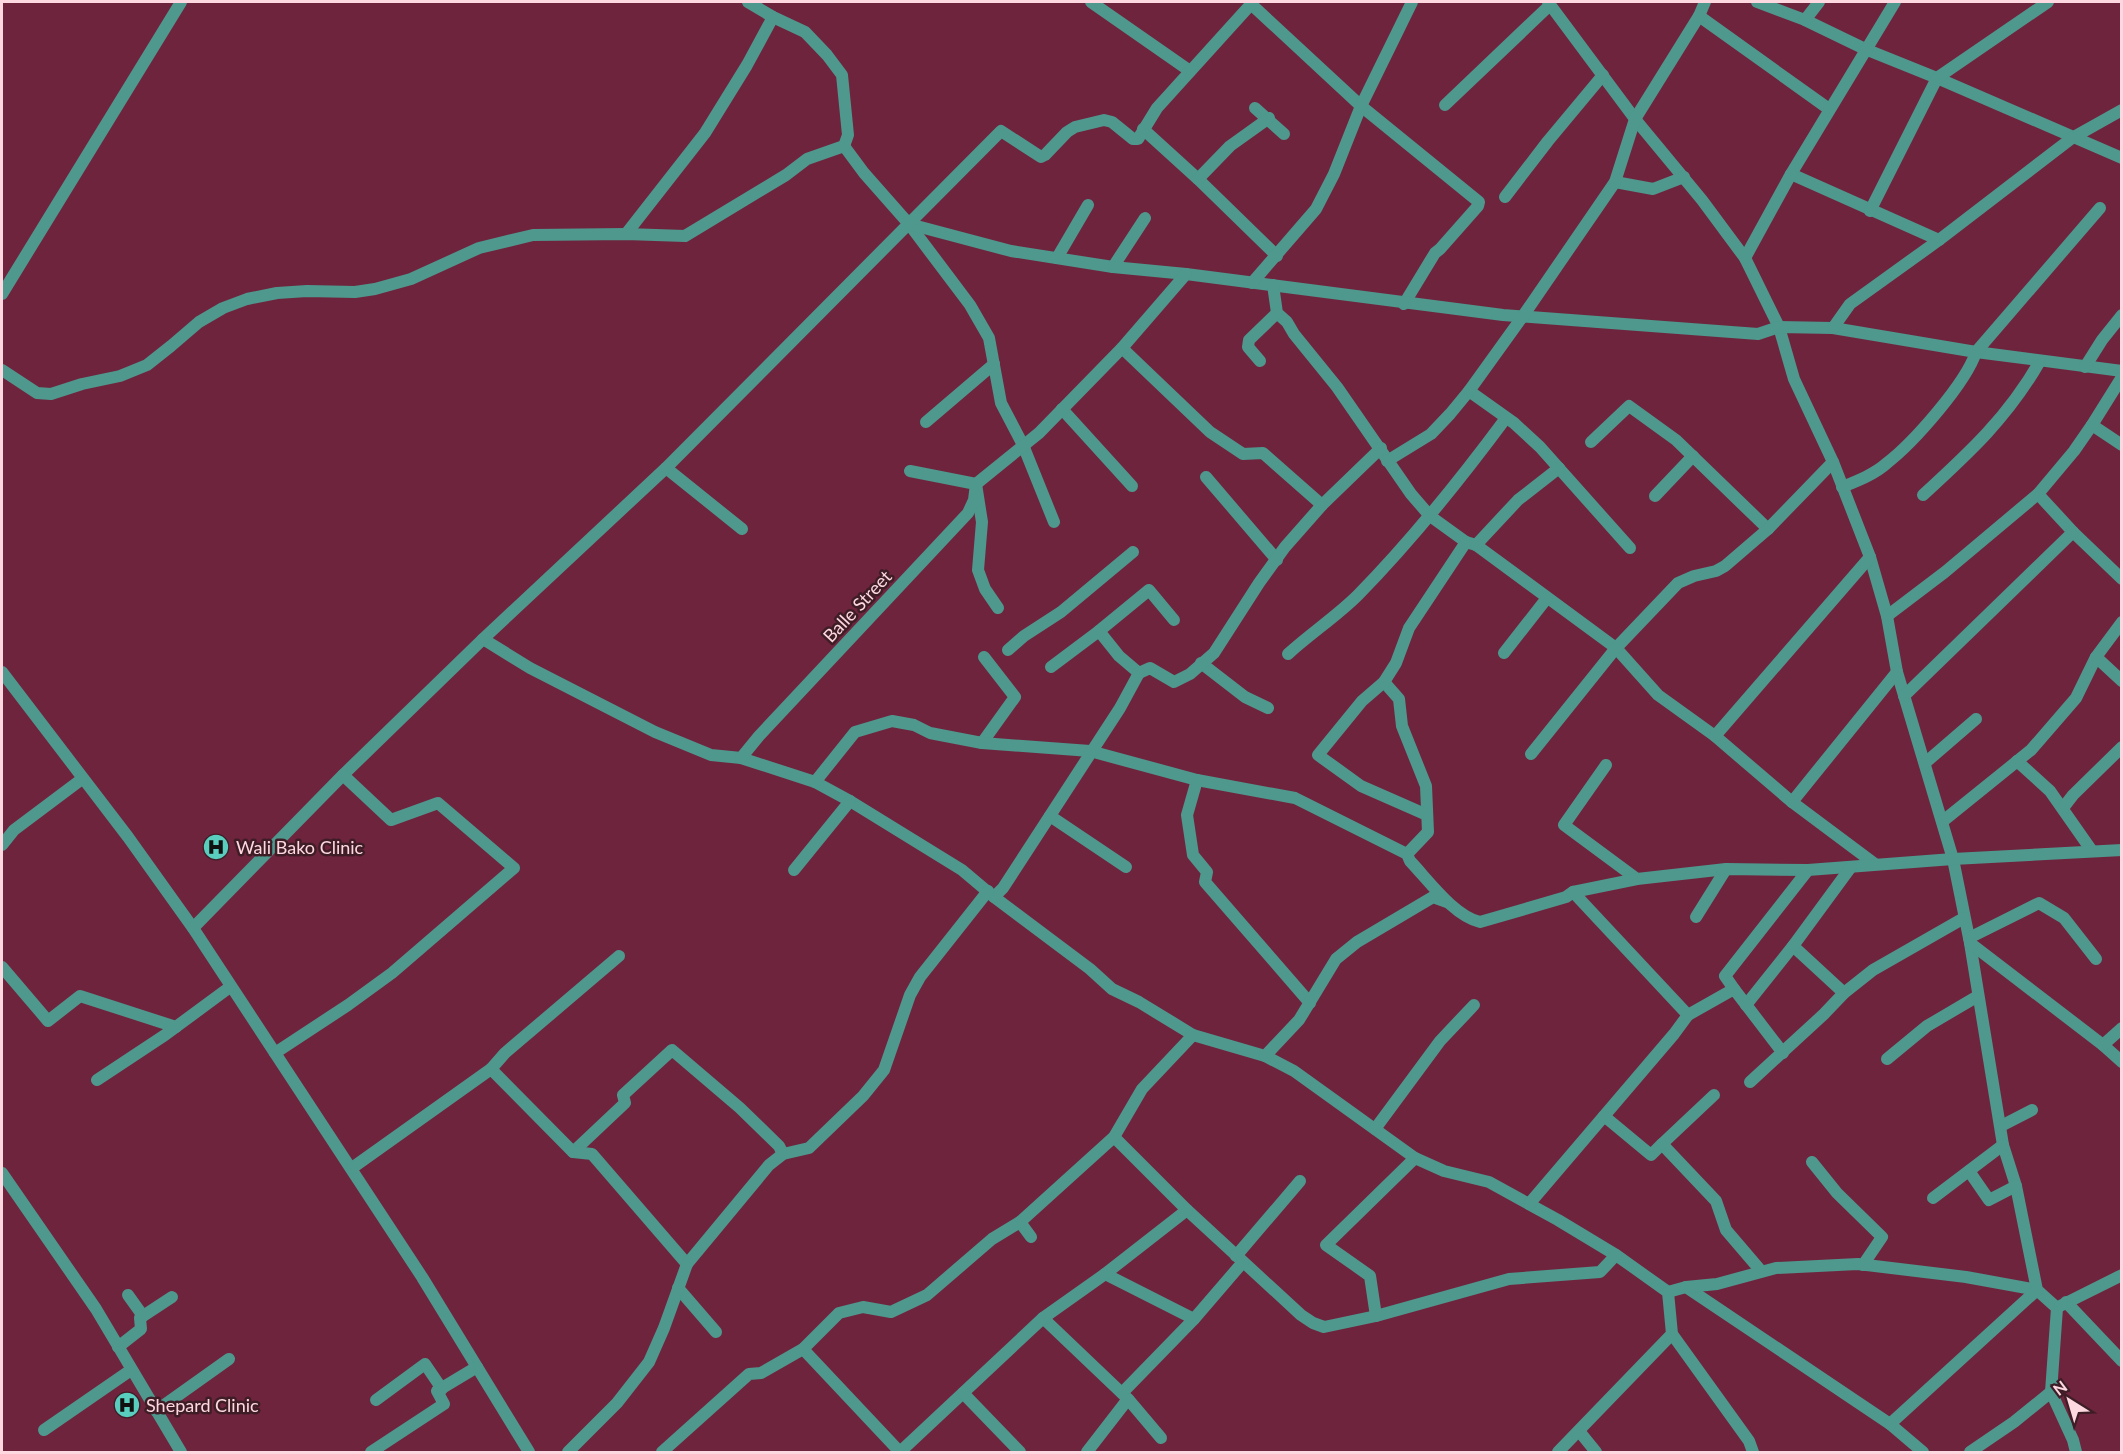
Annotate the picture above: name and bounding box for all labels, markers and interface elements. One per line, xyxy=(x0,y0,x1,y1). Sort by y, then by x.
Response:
street label: Balle Street xyxy=(818,565,896,647)
hospital icon: Wali Bako Clinic xyxy=(201,832,231,862)
place label: Wali Bako Clinic xyxy=(236,836,364,858)
north arrow xyxy=(2039,1370,2099,1430)
text: N xyxy=(2049,1376,2070,1399)
hospital icon: Shepard Clinic xyxy=(112,1390,142,1420)
place label: Shepard Clinic xyxy=(146,1394,259,1416)

